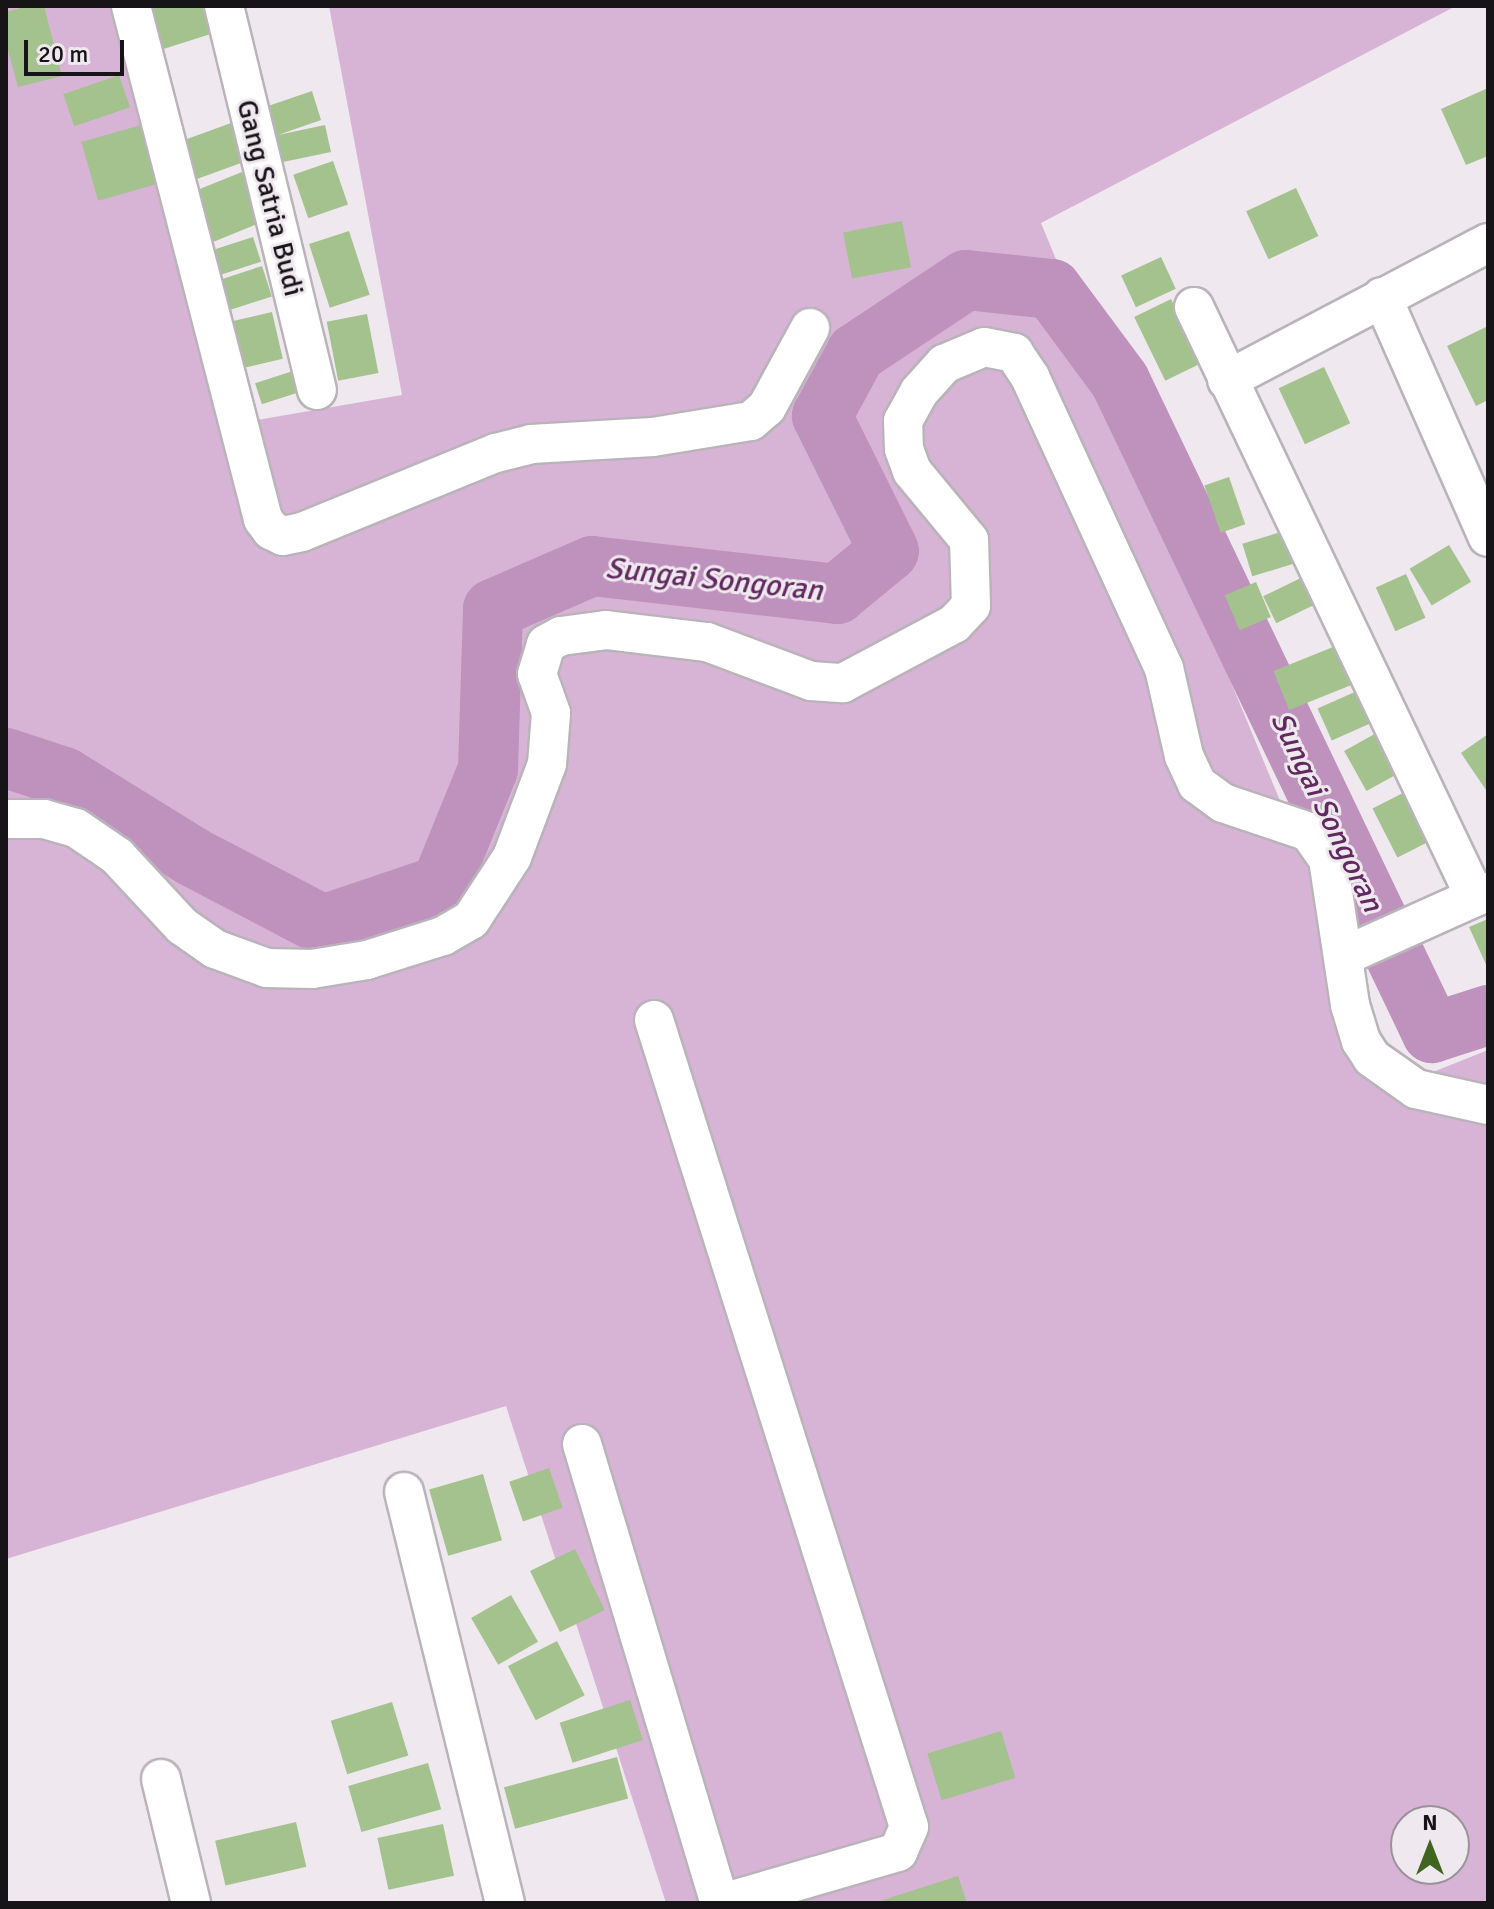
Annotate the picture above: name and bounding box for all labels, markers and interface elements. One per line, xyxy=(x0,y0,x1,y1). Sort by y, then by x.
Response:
scale bar xyxy=(28,24,128,74)
text: 20 m xyxy=(38,39,88,69)
street label: Gang Satria Budi xyxy=(229,96,311,300)
water label: Sungai Songoran xyxy=(604,551,824,609)
water label: Sungai Songoran xyxy=(1262,706,1390,918)
north arrow xyxy=(1390,1805,1470,1885)
text: N xyxy=(1422,1809,1438,1836)

